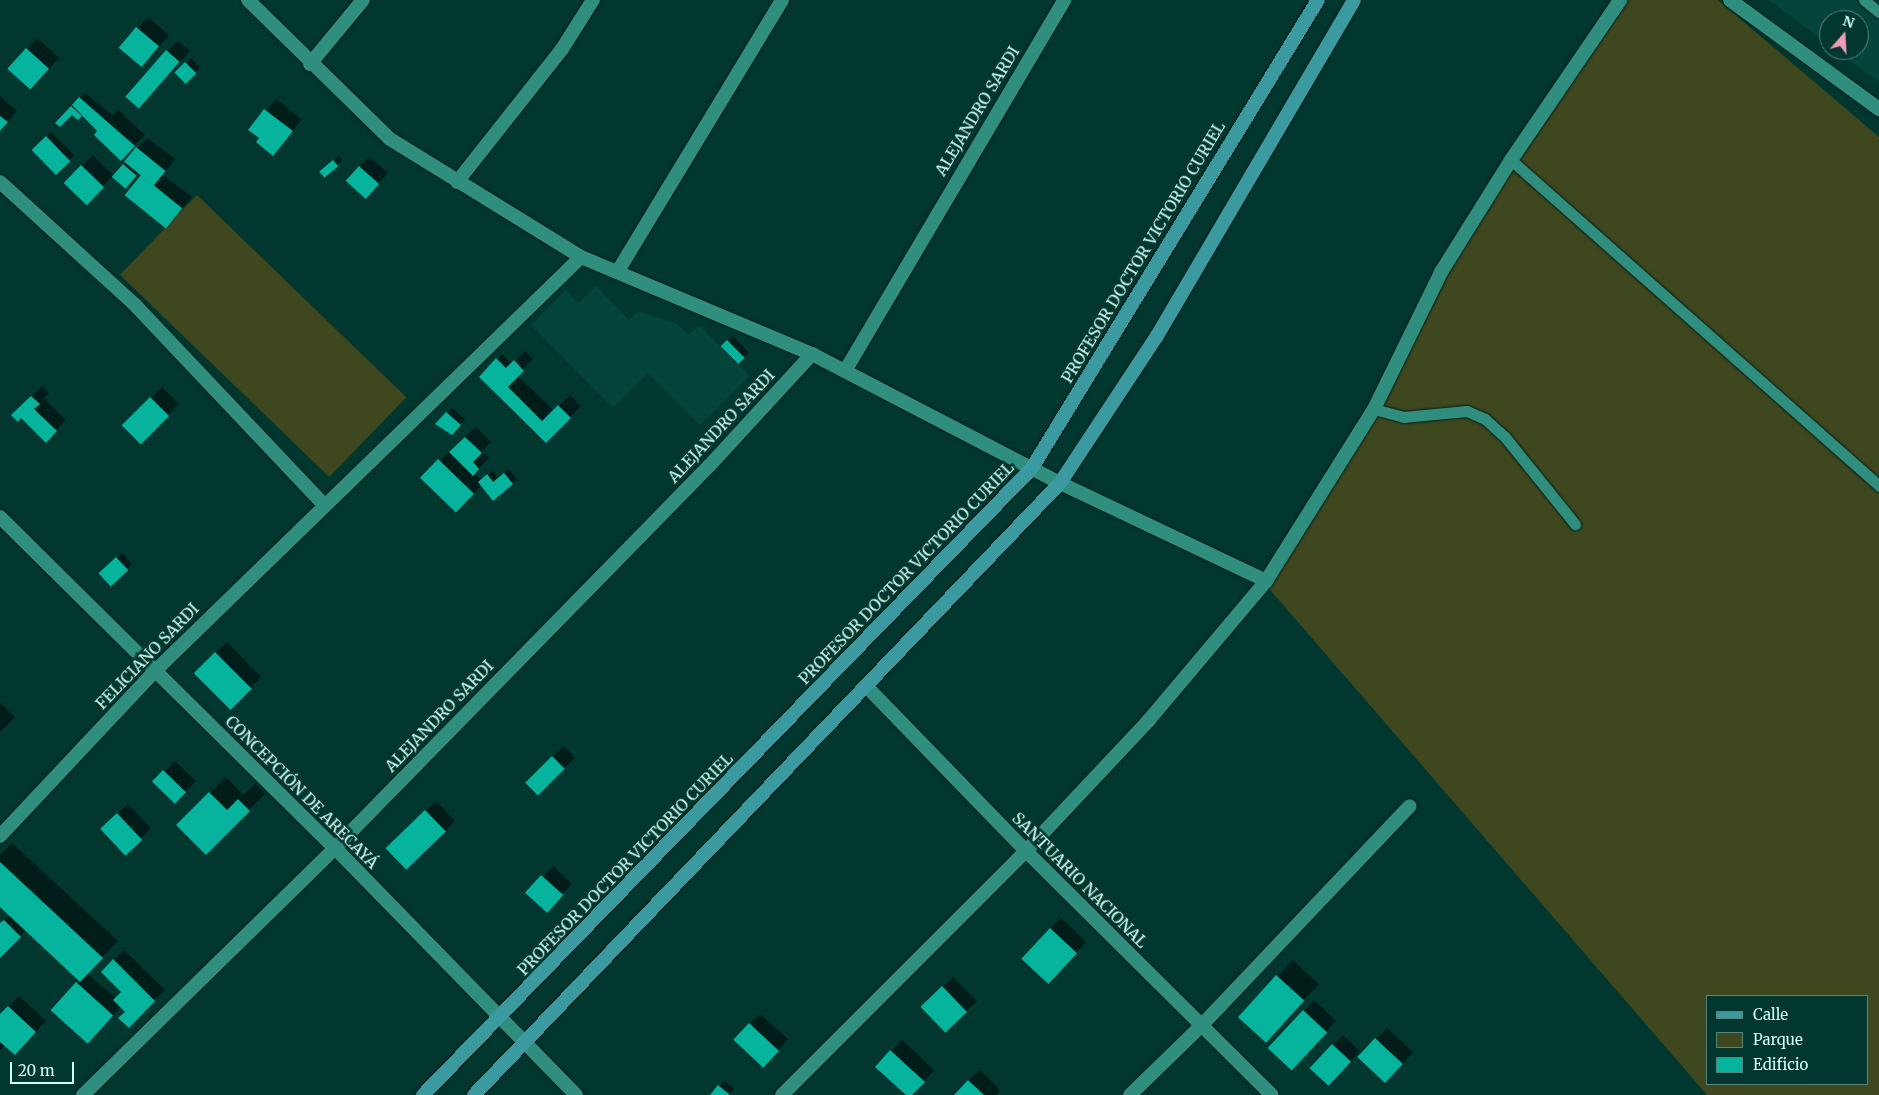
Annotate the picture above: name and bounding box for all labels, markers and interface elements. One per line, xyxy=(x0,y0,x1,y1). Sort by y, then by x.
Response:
north arrow xyxy=(1819,10,1869,60)
text: N xyxy=(1840,11,1857,32)
street label: ALEJANDRO SARDI xyxy=(931,43,1023,179)
street label: PROFESOR DOCTOR VICTORIO CURIEL xyxy=(1057,118,1229,386)
street label: ALEJANDRO SARDI xyxy=(664,365,778,487)
street label: PROFESOR DOCTOR VICTORIO CURIEL xyxy=(794,458,1018,688)
street label: FELICIANO SARDI xyxy=(91,599,203,713)
street label: ALEJANDRO SARDI xyxy=(381,656,497,776)
street label: CONCEPCIÓN DE ARECAYÁ xyxy=(222,712,382,872)
street label: PROFESOR DOCTOR VICTORIO CURIEL xyxy=(513,749,737,979)
street label: SANTUARIO NACIONAL xyxy=(1008,808,1152,952)
legend xyxy=(1706,995,1869,1085)
text: Calle xyxy=(1753,1005,1788,1024)
text: Parque xyxy=(1753,1030,1803,1049)
scale bar xyxy=(12,1052,76,1084)
text: Edificio xyxy=(1753,1055,1808,1074)
text: 20 m xyxy=(18,1061,55,1080)

